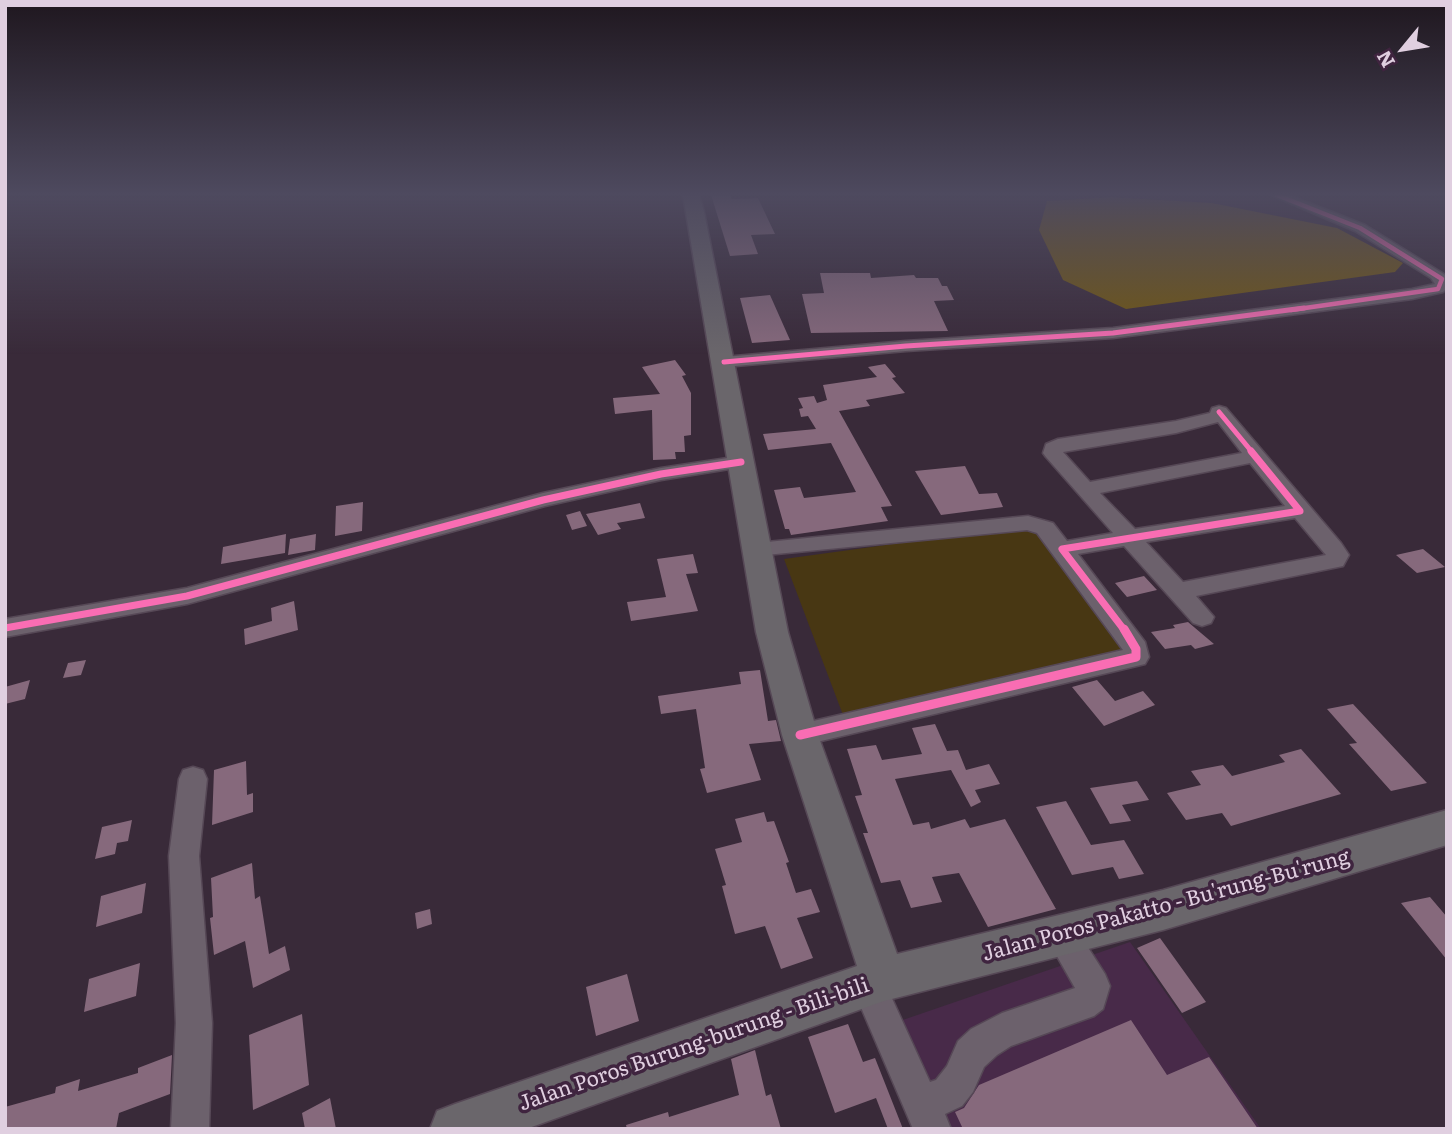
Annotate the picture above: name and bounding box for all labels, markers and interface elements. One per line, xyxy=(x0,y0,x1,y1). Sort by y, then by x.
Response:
north arrow xyxy=(1368,14,1438,84)
text: N xyxy=(1369,46,1401,73)
street label: Jalan Poros Pakatto - Bu'rung-Bu'rung xyxy=(980,845,1352,967)
street label: Jalan Poros Burung-burung - Bili-bili xyxy=(516,973,872,1117)

